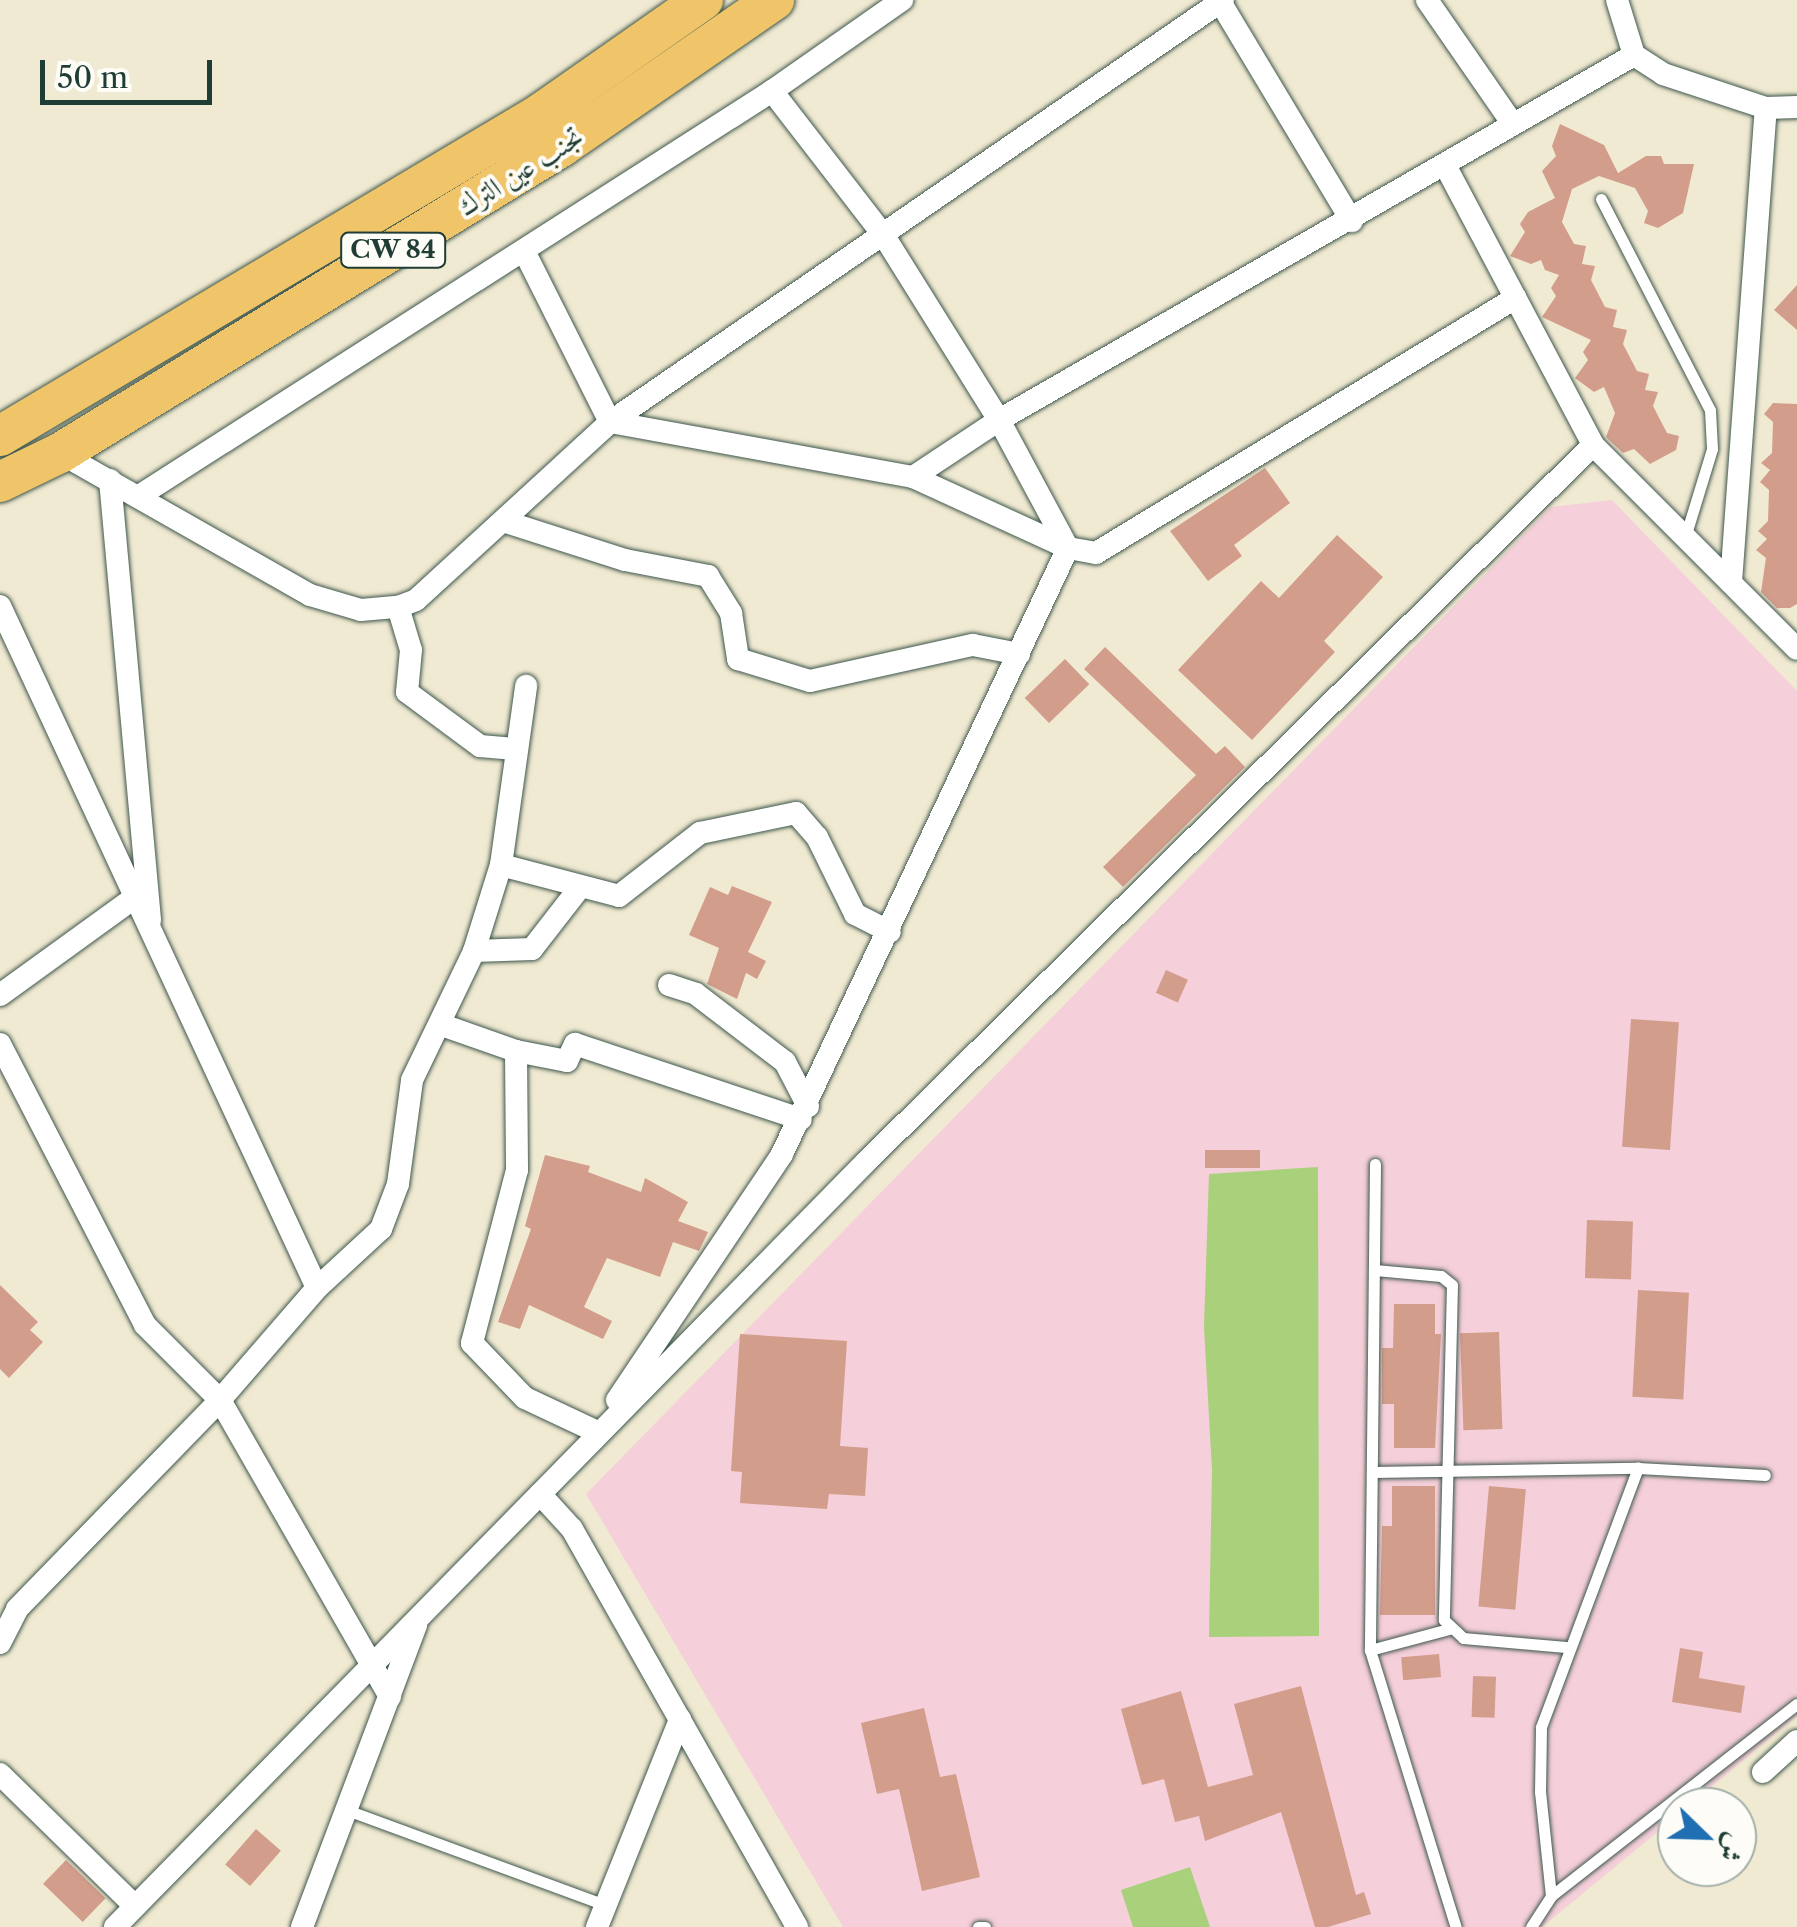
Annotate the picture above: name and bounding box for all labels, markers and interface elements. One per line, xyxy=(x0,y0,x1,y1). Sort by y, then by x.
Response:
scale bar xyxy=(45,40,218,102)
text: 50 m xyxy=(57,59,128,96)
street label: تجنب عين الترك xyxy=(451,119,589,223)
road number: CW 84 xyxy=(338,230,448,270)
north arrow xyxy=(1657,1787,1757,1887)
text: ش xyxy=(1712,1829,1754,1867)

